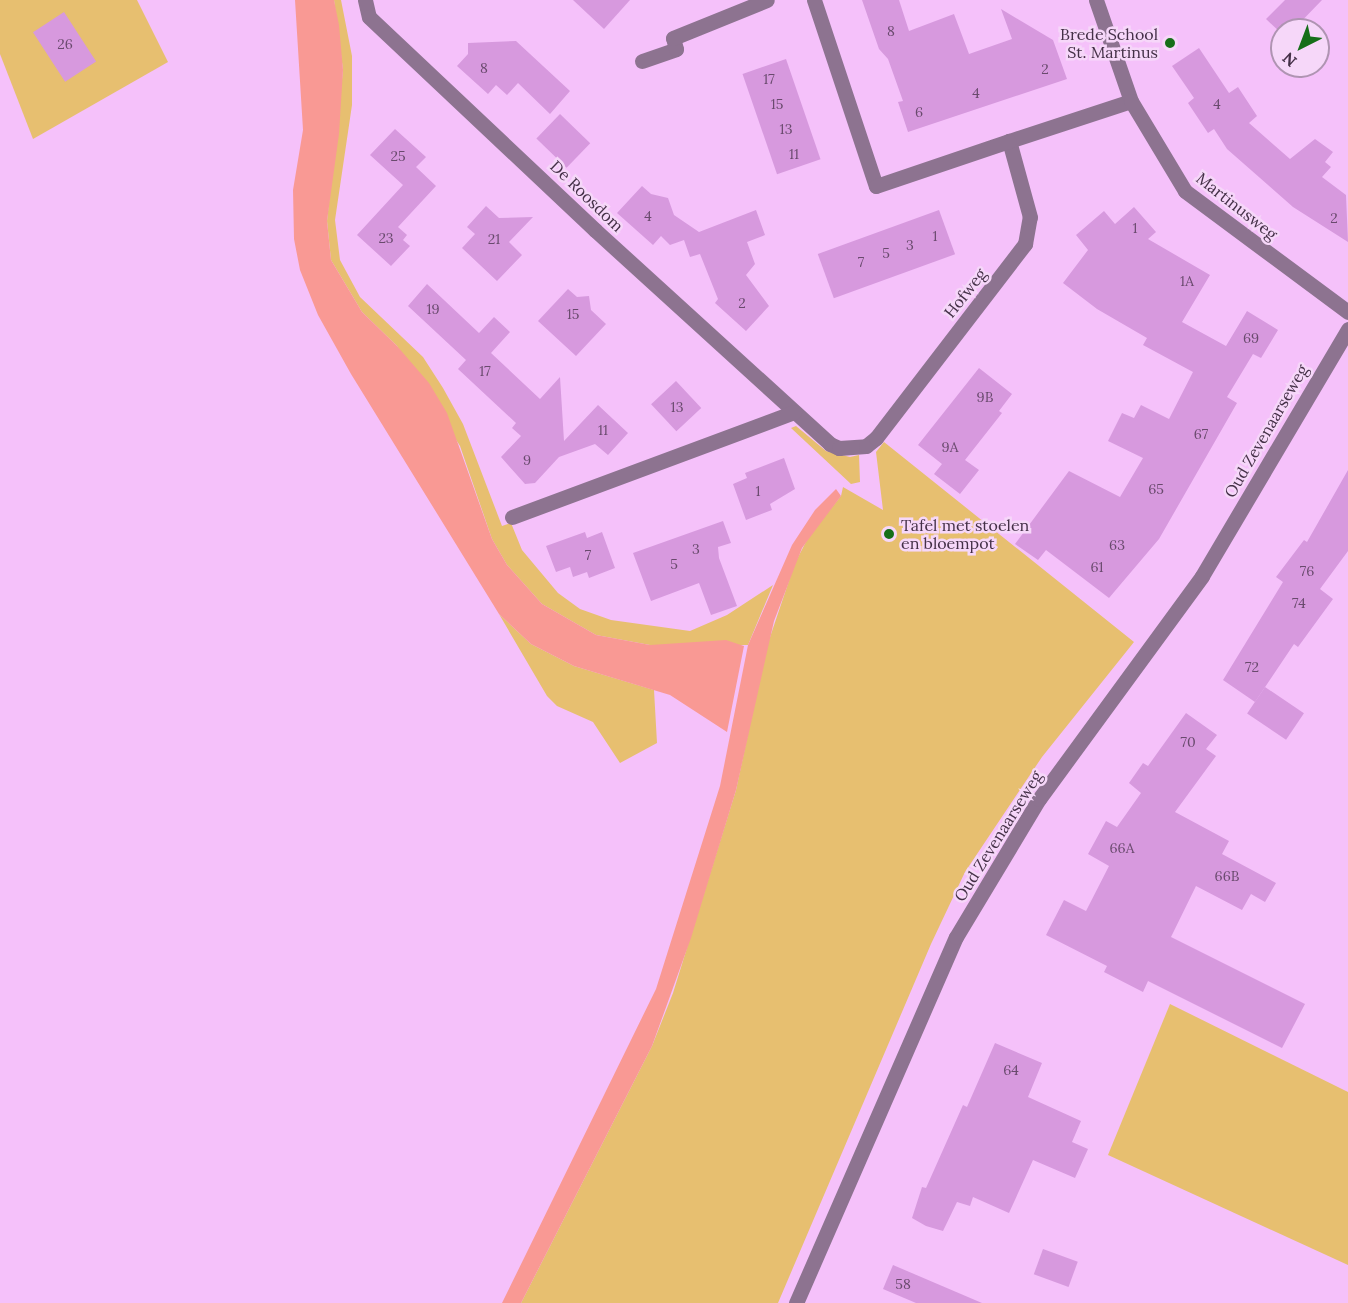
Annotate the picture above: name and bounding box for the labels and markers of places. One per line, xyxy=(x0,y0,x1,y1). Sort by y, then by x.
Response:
place label: Brede School St. Martinus xyxy=(1060,24,1158,62)
marker: Brede School St. Martinus xyxy=(1163,36,1177,50)
place label: Tafel met stoelen en bloempot xyxy=(901,515,1029,553)
marker: Tafel met stoelen en bloempot xyxy=(882,527,896,541)

